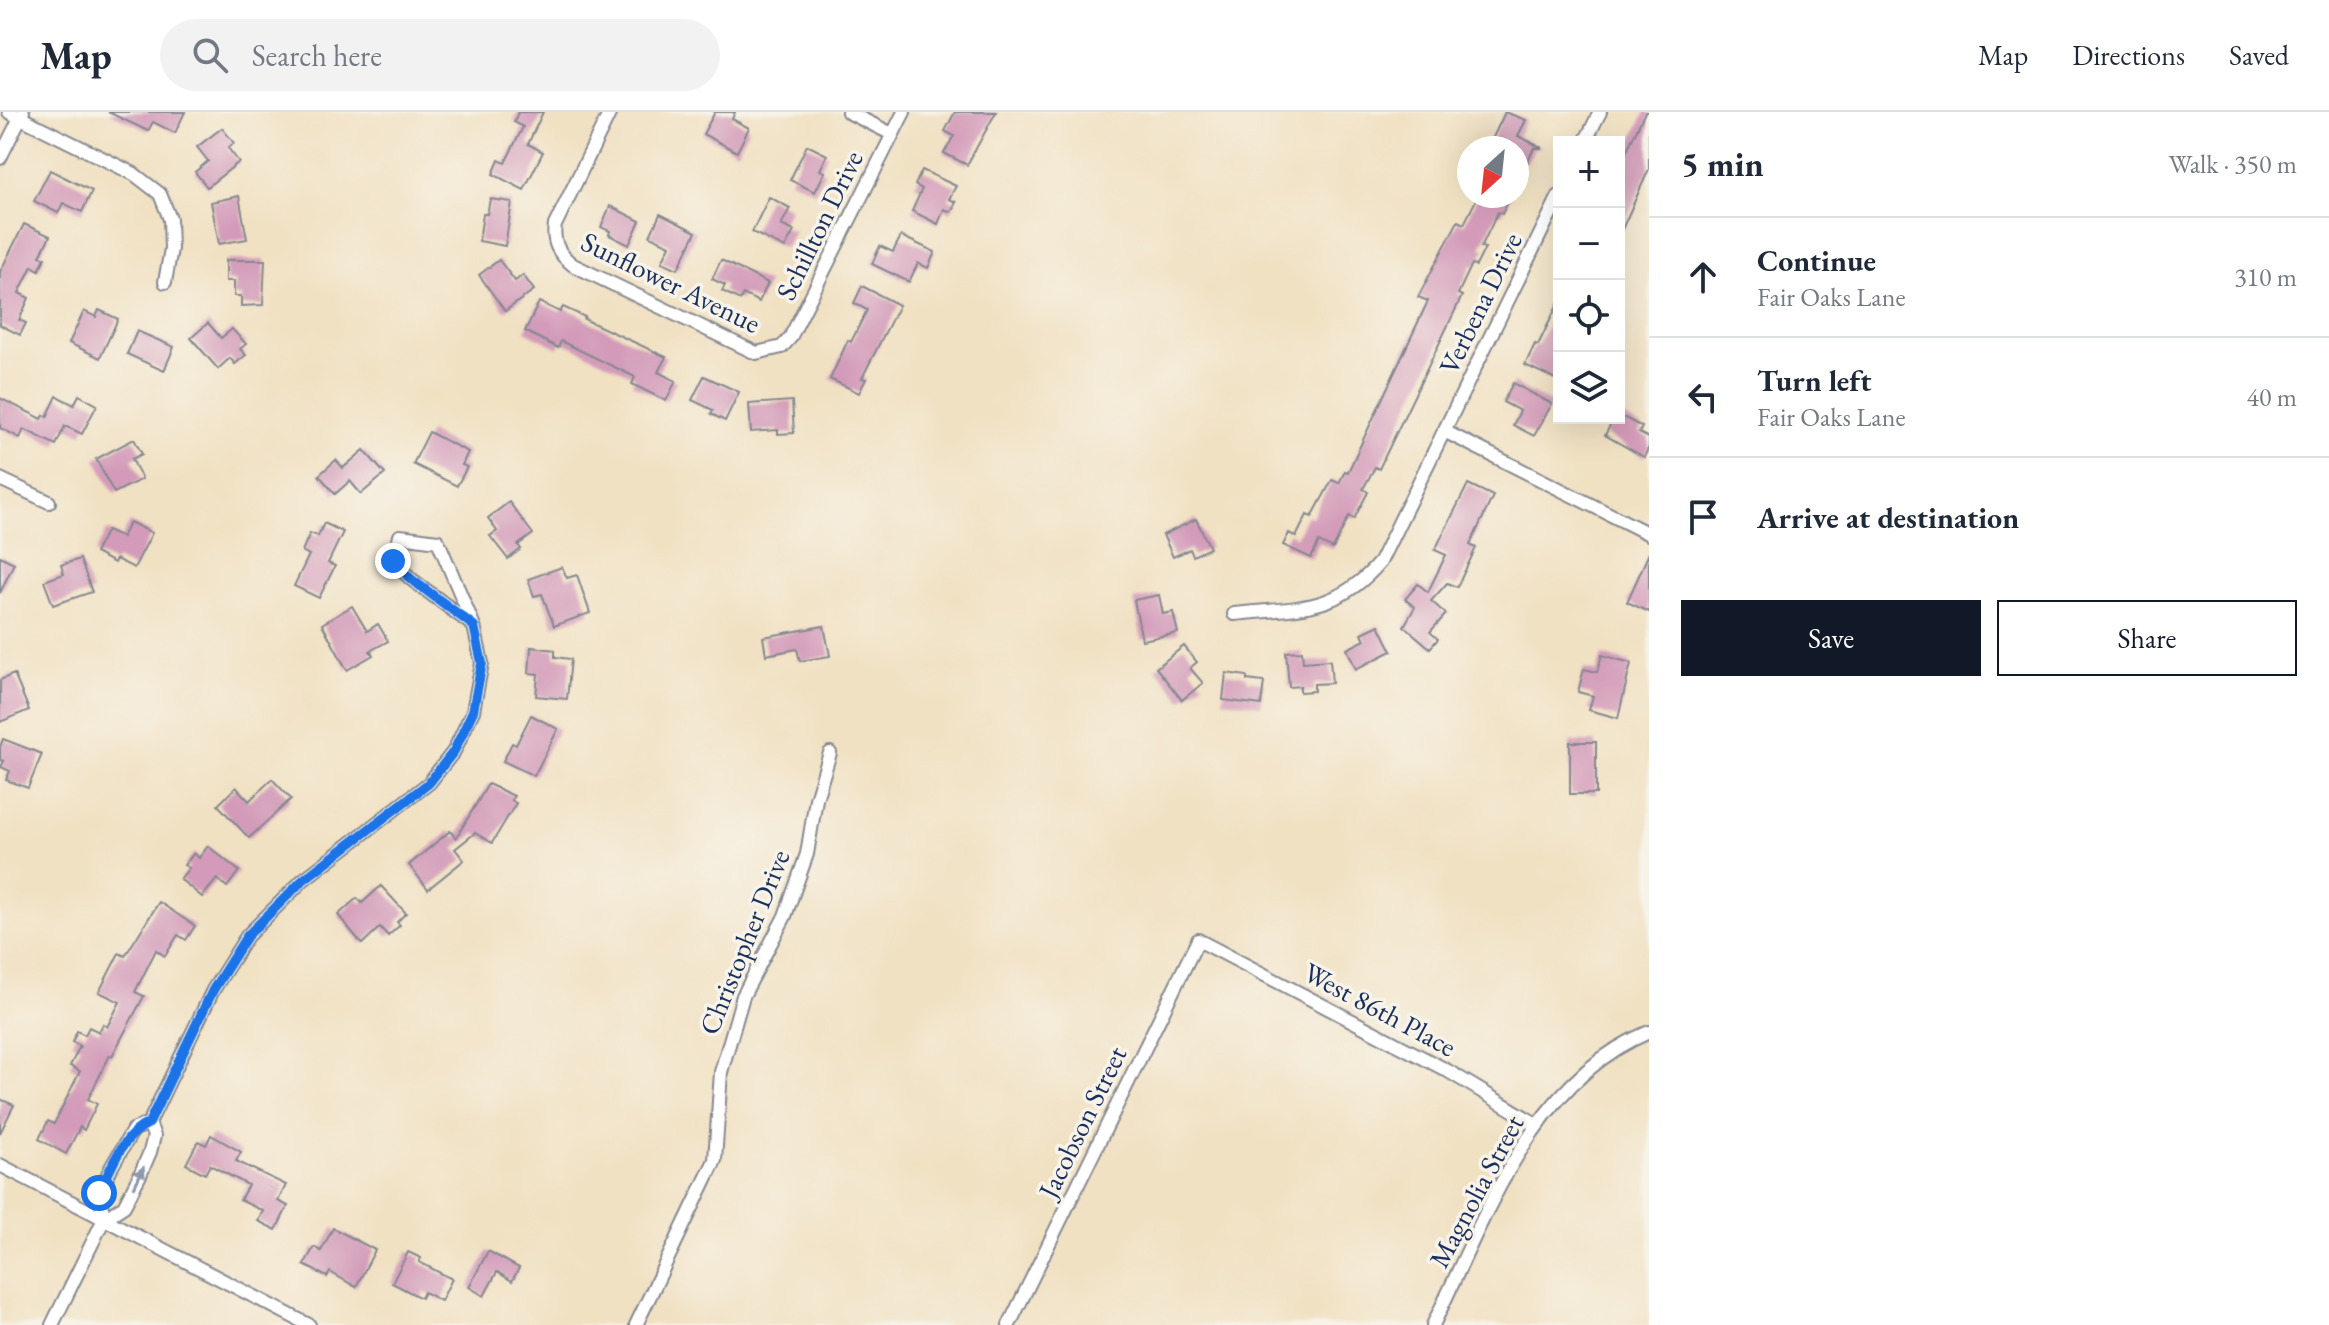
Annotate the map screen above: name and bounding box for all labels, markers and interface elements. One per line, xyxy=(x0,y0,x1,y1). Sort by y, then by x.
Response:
search box xyxy=(160,19,720,91)
text: Map xyxy=(40,31,112,80)
icon: search xyxy=(188,33,232,77)
text: Search here xyxy=(252,36,382,75)
text: Map xyxy=(1978,37,2028,73)
text: Directions xyxy=(2072,37,2185,73)
text: Saved xyxy=(2229,37,2289,73)
north arrow xyxy=(1457,136,1529,208)
map controls xyxy=(1553,136,1625,424)
button: + xyxy=(1553,136,1625,208)
text: 5 min xyxy=(1681,142,1764,186)
street label: Schillton Drive xyxy=(767,144,871,306)
text: Walk · 350 m xyxy=(2169,147,2297,181)
button: − xyxy=(1553,208,1625,280)
street label: Sunflower Avenue xyxy=(576,223,767,341)
street label: Verbena Drive xyxy=(1430,226,1530,380)
text: Continue xyxy=(1757,241,1876,280)
icon: ahead xyxy=(1681,255,1725,299)
text: 310 m xyxy=(2234,260,2297,294)
button: locate xyxy=(1553,280,1625,352)
text: Fair Oaks Lane xyxy=(1757,280,1906,314)
button: layers xyxy=(1553,352,1625,424)
text: Turn left xyxy=(1757,361,1871,400)
icon: left xyxy=(1681,375,1725,419)
text: 40 m xyxy=(2247,380,2297,414)
text: Fair Oaks Lane xyxy=(1757,400,1906,434)
icon: arrive xyxy=(1681,495,1725,539)
text: Arrive at destination xyxy=(1757,498,2019,537)
route end xyxy=(375,543,411,579)
button: Save xyxy=(1681,600,1981,676)
button: Share xyxy=(1997,600,2297,676)
street label: Christopher Drive xyxy=(691,844,798,1040)
street label: West 86th Place xyxy=(1297,954,1463,1064)
street label: Jacobson Street xyxy=(1029,1040,1134,1206)
street label: Magnolia Street xyxy=(1421,1108,1531,1274)
one-way arrow xyxy=(132,1165,146,1188)
route start xyxy=(81,1175,117,1211)

